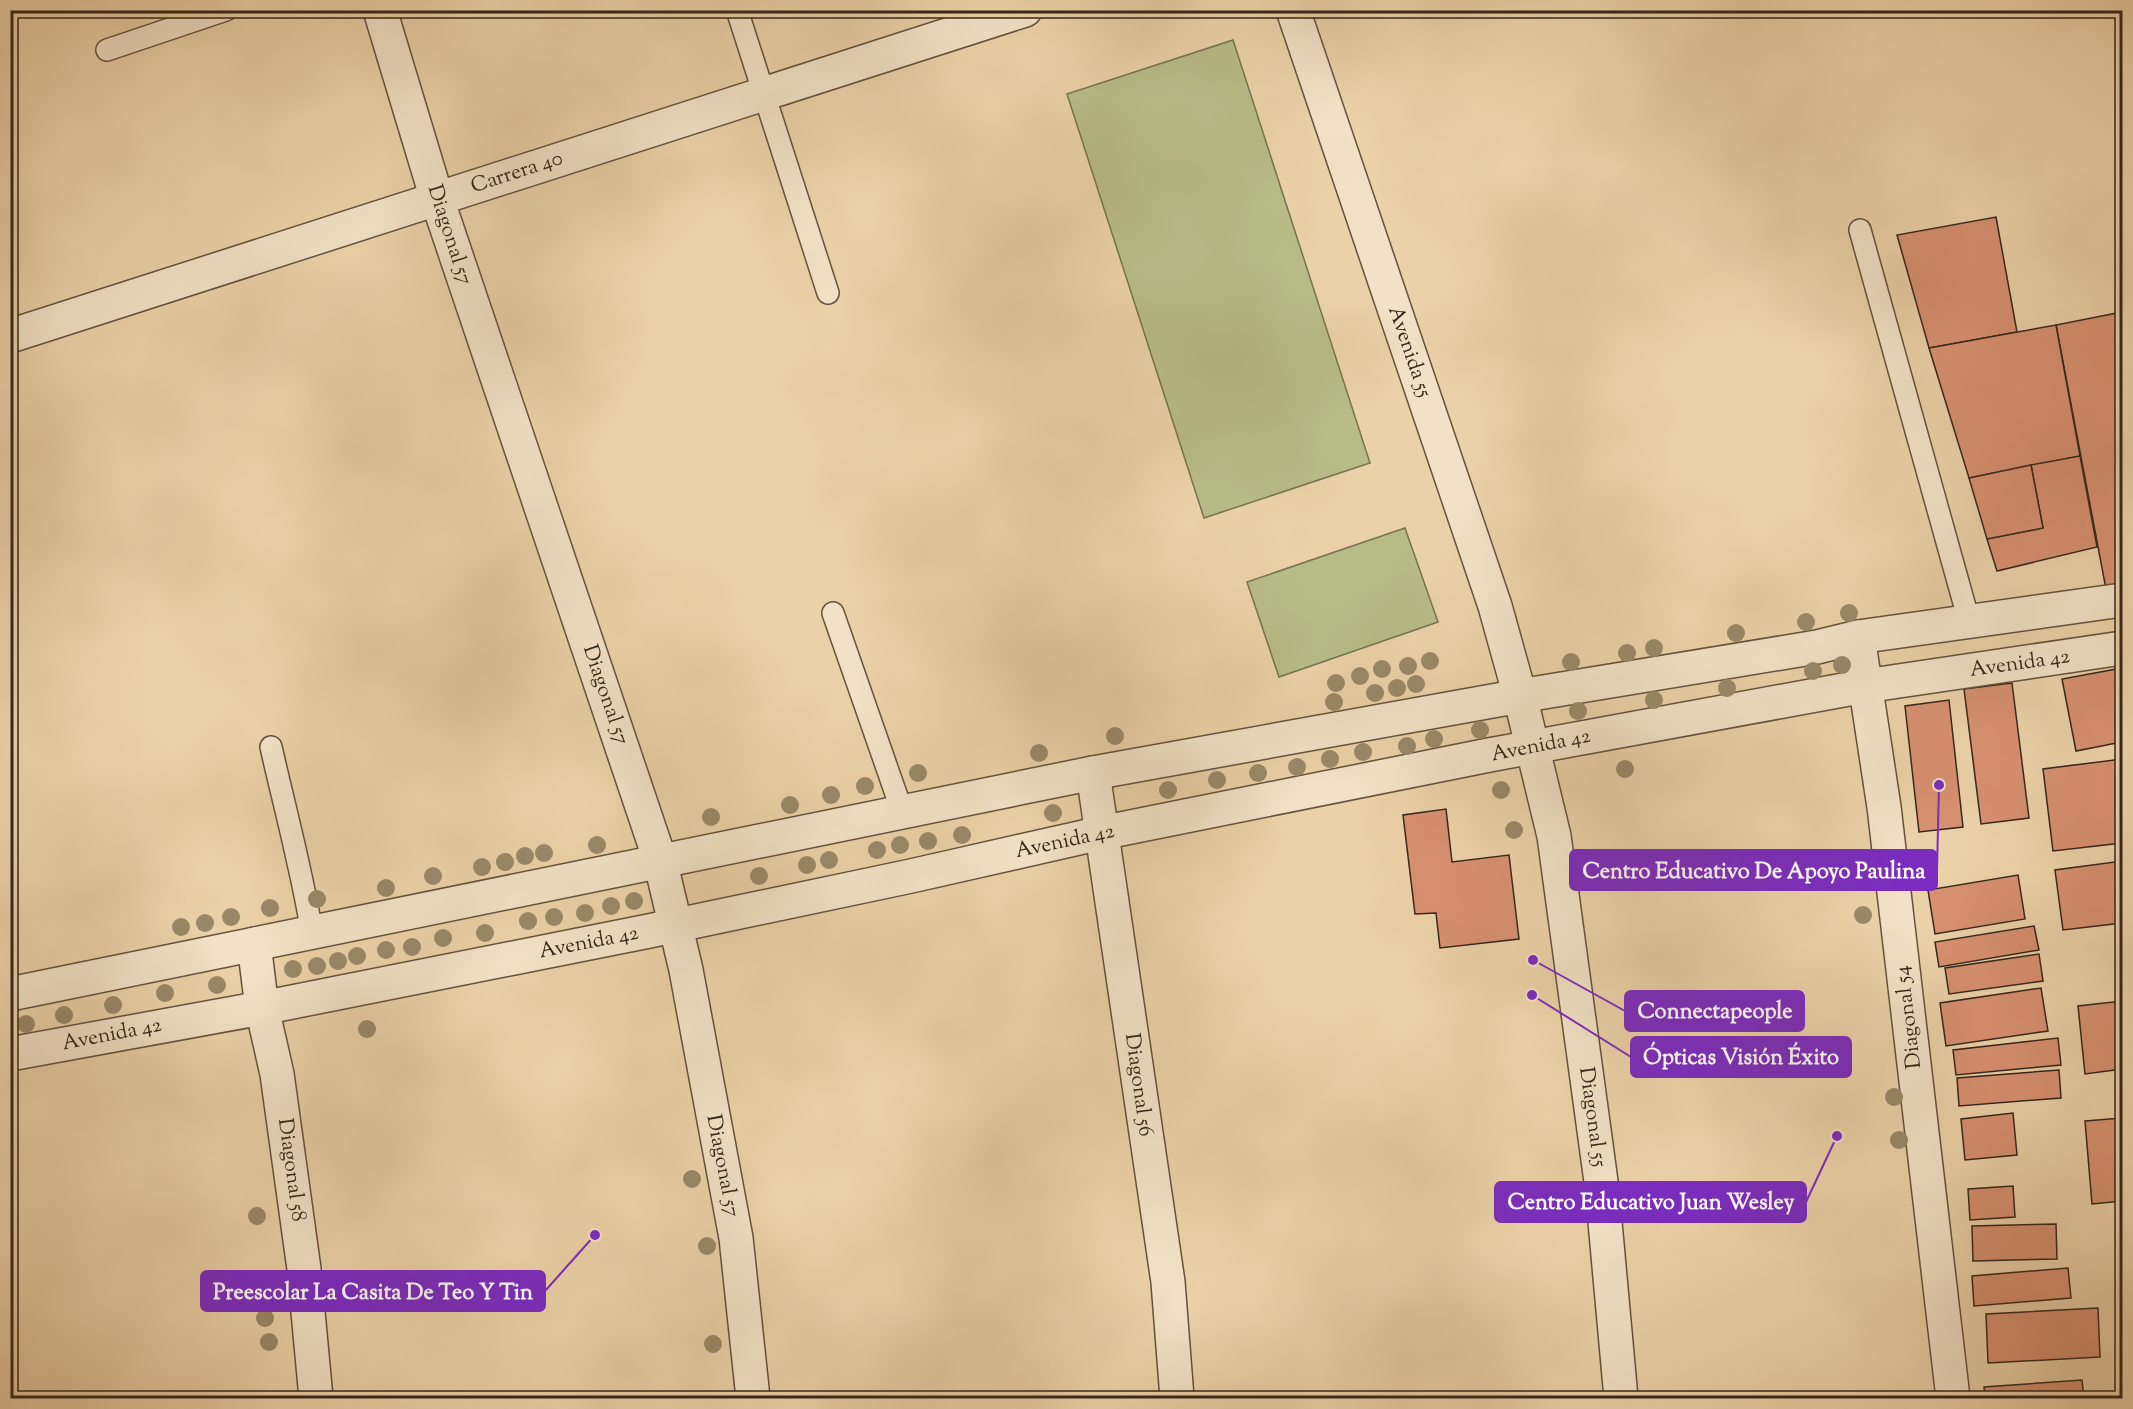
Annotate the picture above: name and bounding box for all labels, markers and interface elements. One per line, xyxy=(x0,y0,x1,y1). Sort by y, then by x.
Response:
street label: Carrera 40 xyxy=(467,144,567,202)
street label: Diagonal 57 xyxy=(419,181,479,289)
street label: Avenida 55 xyxy=(1379,302,1439,402)
street label: Diagonal 57 xyxy=(574,641,636,749)
street label: Avenida 42 xyxy=(1968,642,2072,686)
street label: Avenida 42 xyxy=(1489,722,1593,770)
street label: Avenida 42 xyxy=(1013,817,1118,867)
callout: Centro Educativo De Apoyo Paulina xyxy=(1570,850,1937,890)
text: Centro Educativo De Apoyo Paulina xyxy=(1583,857,1926,889)
street label: Avenida 42 xyxy=(537,919,641,967)
street label: Diagonal 54 xyxy=(1888,964,1930,1070)
callout: Connectapeople xyxy=(1625,991,1804,1031)
text: Connectapeople xyxy=(1637,997,1793,1029)
street label: Avenida 42 xyxy=(60,1011,164,1059)
street label: Diagonal 56 xyxy=(1116,1032,1160,1138)
callout: Ópticas Visión Éxito xyxy=(1631,1037,1851,1077)
text: Ópticas Visión Éxito xyxy=(1643,1041,1839,1075)
street label: Diagonal 55 xyxy=(1570,1065,1614,1169)
street label: Diagonal 57 xyxy=(697,1112,747,1220)
street label: Diagonal 58 xyxy=(269,1117,313,1223)
callout: Centro Educativo Juan Wesley xyxy=(1495,1182,1806,1222)
text: Centro Educativo Juan Wesley xyxy=(1508,1188,1794,1220)
callout: Preescolar La Casita De Teo Y Tin xyxy=(201,1271,545,1311)
text: Preescolar La Casita De Teo Y Tin xyxy=(213,1278,533,1310)

